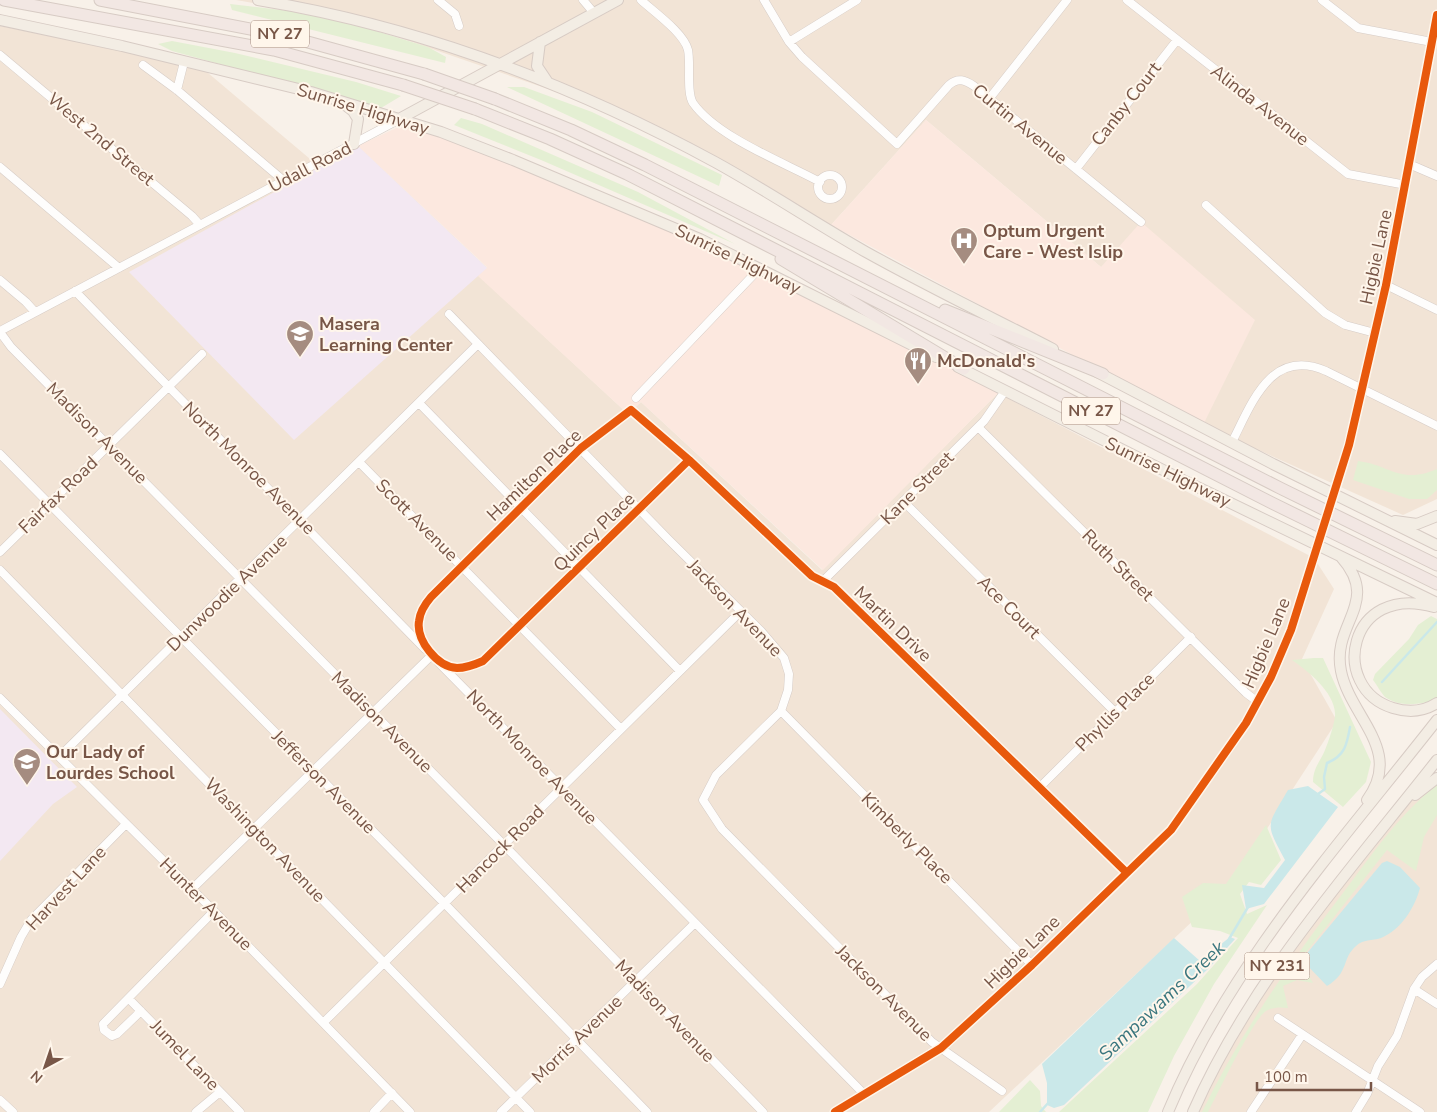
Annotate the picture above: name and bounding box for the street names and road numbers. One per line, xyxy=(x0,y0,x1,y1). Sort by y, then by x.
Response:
road number: NY 27 xyxy=(251,20,309,48)
street label: Canby Court xyxy=(1086,56,1167,151)
street label: Alinda Avenue xyxy=(1206,59,1314,151)
street label: Sunrise Highway xyxy=(294,77,433,141)
street label: Curtin Avenue xyxy=(968,78,1072,170)
street label: West 2nd Street xyxy=(42,87,160,191)
street label: Udall Road xyxy=(264,136,356,198)
street label: Higbie Lane xyxy=(1354,207,1398,307)
street label: Sunrise Highway xyxy=(671,218,806,300)
street label: Madison Avenue xyxy=(41,377,153,489)
street label: North Monroe Avenue xyxy=(177,396,321,540)
road number: NY 27 xyxy=(1062,398,1120,424)
street label: Hamilton Place xyxy=(481,424,587,526)
street label: Sunrise Highway xyxy=(1101,431,1236,513)
street label: Kane Street xyxy=(875,446,959,530)
street label: Fairfax Road xyxy=(13,451,103,539)
street label: Scott Avenue xyxy=(371,474,463,566)
street label: Quincy Place xyxy=(548,487,640,577)
street label: Ruth Street xyxy=(1077,524,1160,607)
street label: Dunwoodie Avenue xyxy=(162,529,292,657)
street label: Jackson Avenue xyxy=(681,553,788,662)
street label: Ace Court xyxy=(972,570,1046,644)
street label: Martin Drive xyxy=(849,581,937,667)
street label: Higbie Lane xyxy=(1236,594,1296,692)
street label: Madison Avenue xyxy=(326,666,438,778)
street label: Phyllis Place xyxy=(1070,667,1160,757)
street label: North Monroe Avenue xyxy=(461,684,603,830)
street label: Jefferson Avenue xyxy=(266,724,381,839)
street label: Washington Avenue xyxy=(199,773,331,907)
street label: Kimberly Place xyxy=(856,787,958,889)
street label: Hancock Road xyxy=(451,800,549,898)
street label: Harvest Lane xyxy=(21,840,111,936)
street label: Hunter Avenue xyxy=(154,852,258,956)
street label: Higbie Lane xyxy=(979,910,1065,994)
street label: Jackson Avenue xyxy=(830,939,938,1047)
road number: NY 231 xyxy=(1244,952,1310,979)
street label: Madison Avenue xyxy=(610,954,720,1068)
street label: Morris Avenue xyxy=(527,990,627,1088)
street label: Jumel Lane xyxy=(144,1014,225,1096)

